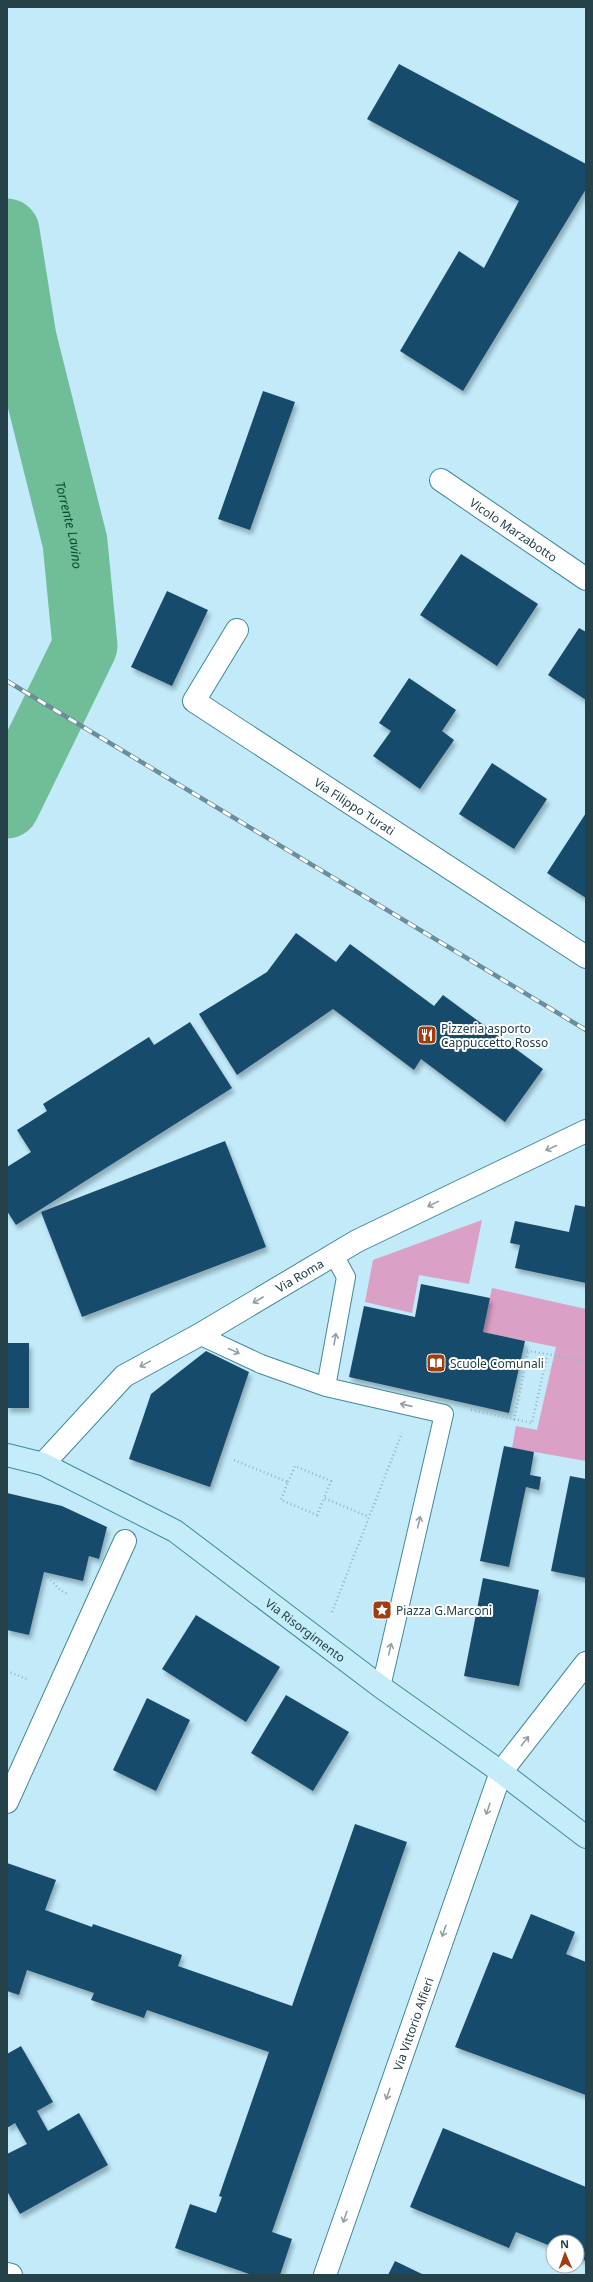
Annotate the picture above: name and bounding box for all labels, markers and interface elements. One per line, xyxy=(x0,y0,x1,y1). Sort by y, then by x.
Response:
water label: Torrente Lavino xyxy=(51,479,87,570)
street label: Vicolo Marzabotto xyxy=(467,494,561,566)
street label: Via Filippo Turati xyxy=(311,773,398,839)
place label: Pizzeria asporto Cappuccetto Rosso xyxy=(441,1020,548,1051)
restaurant icon: Pizzeria asporto Cappuccetto Rosso xyxy=(416,1024,438,1046)
one-way arrow xyxy=(545,1145,557,1152)
one-way arrow xyxy=(428,1201,440,1208)
street label: Via Roma xyxy=(272,1254,327,1296)
one-way arrow xyxy=(252,1296,264,1304)
one-way arrow xyxy=(331,1333,339,1346)
one-way arrow xyxy=(228,1348,240,1355)
library icon: Scuole Comunali xyxy=(425,1352,447,1374)
place label: Scuole Comunali xyxy=(450,1355,544,1372)
one-way arrow xyxy=(140,1361,152,1369)
one-way arrow xyxy=(399,1400,412,1408)
one-way arrow xyxy=(415,1516,423,1529)
street label: Via Risorgimento xyxy=(262,1594,349,1666)
place icon: Piazza G.Marconi xyxy=(371,1599,393,1621)
place label: Piazza G.Marconi xyxy=(396,1602,492,1619)
one-way arrow xyxy=(386,1642,394,1655)
one-way arrow xyxy=(520,1736,529,1747)
one-way arrow xyxy=(483,1802,491,1814)
one-way arrow xyxy=(440,1925,448,1937)
street label: Via Vittorio Alfieri xyxy=(389,1975,437,2073)
one-way arrow xyxy=(384,2087,391,2100)
one-way arrow xyxy=(341,2210,349,2222)
north arrow xyxy=(545,2234,585,2274)
text: N xyxy=(560,2236,569,2251)

